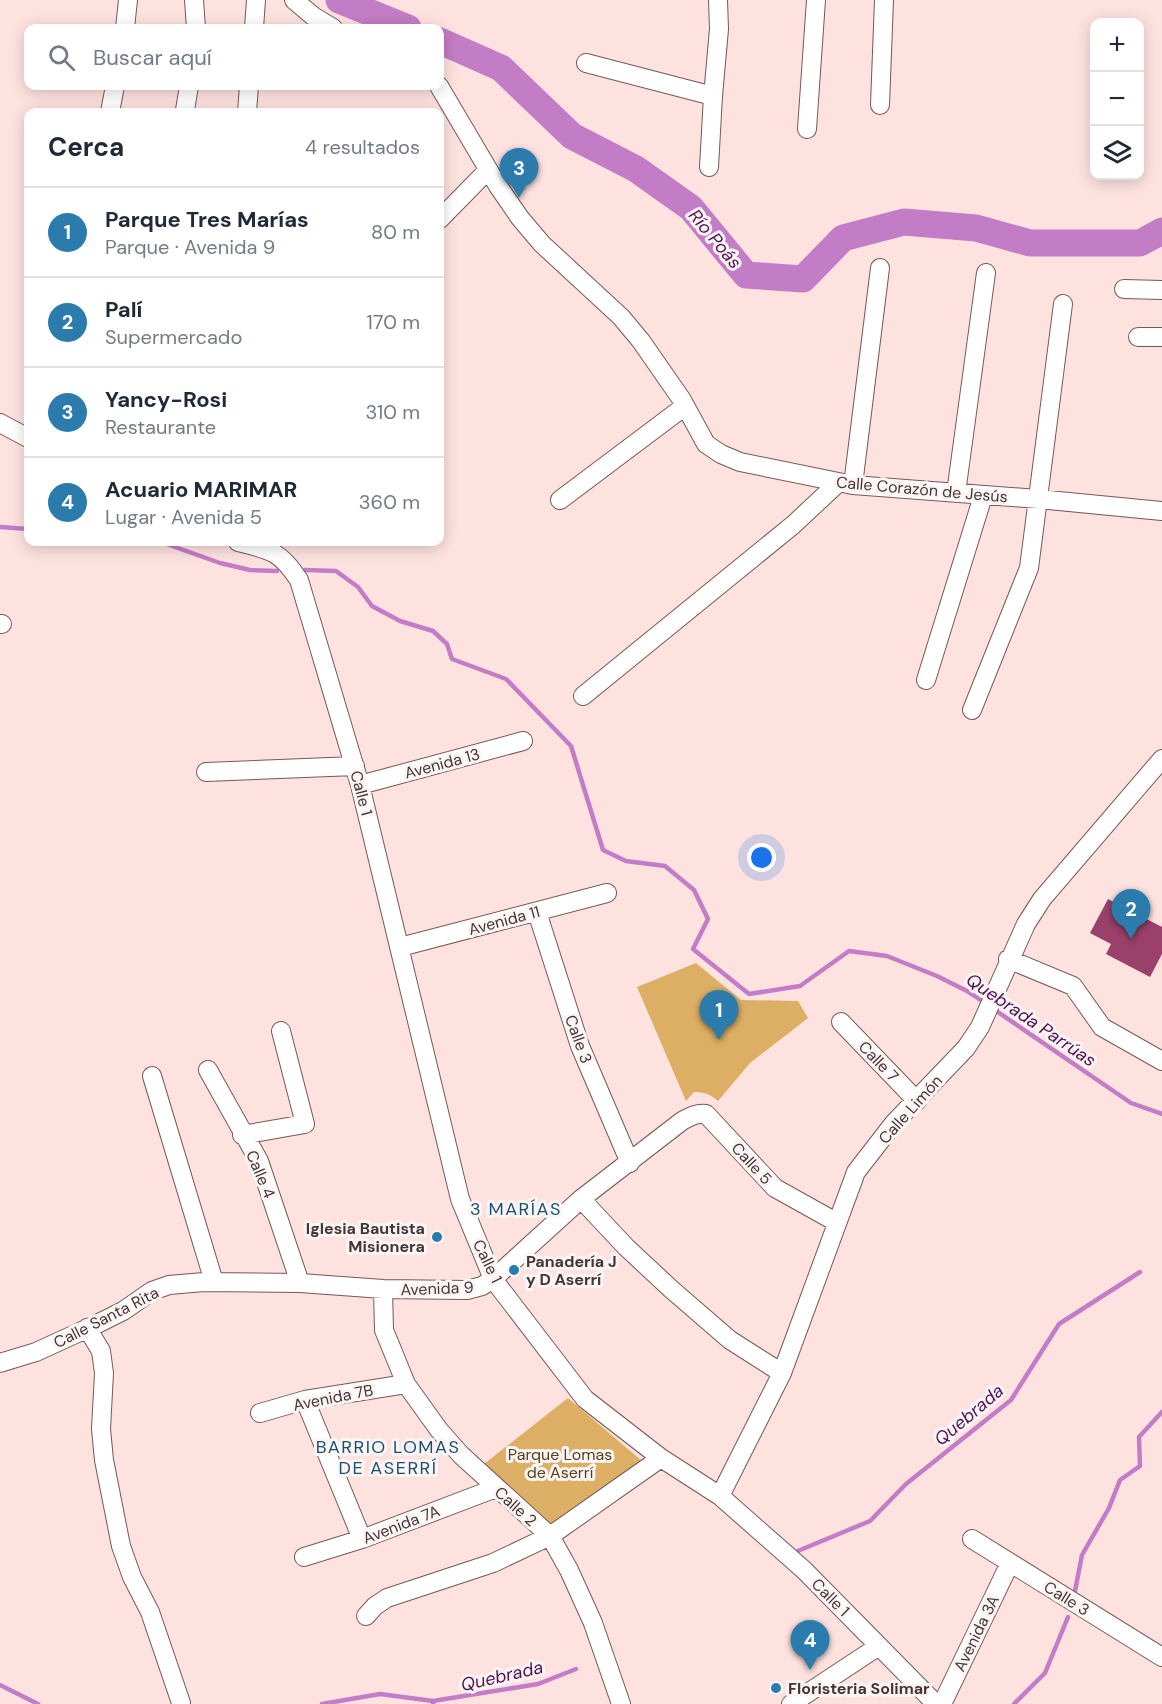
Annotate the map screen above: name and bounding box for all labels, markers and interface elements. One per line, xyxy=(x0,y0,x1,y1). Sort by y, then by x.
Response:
map controls xyxy=(1090,18,1144,180)
button: + xyxy=(1090,18,1144,72)
search box xyxy=(24,24,444,90)
icon: search xyxy=(45,41,78,74)
text: Buscar aquí xyxy=(93,43,212,72)
button: − xyxy=(1090,72,1144,126)
button: layers xyxy=(1090,126,1144,180)
text: Cerca xyxy=(48,130,124,164)
text: 4 resultados xyxy=(305,134,420,160)
pin: 3 xyxy=(500,148,538,198)
water label: Río Poás xyxy=(683,204,747,274)
text: Parque Tres Marías xyxy=(105,205,309,234)
text: 1 xyxy=(64,219,71,245)
text: 80 m xyxy=(371,219,420,245)
text: Parque · Avenida 9 xyxy=(105,234,275,260)
text: Palí xyxy=(105,295,142,324)
text: 2 xyxy=(62,309,73,335)
text: 170 m xyxy=(367,309,420,335)
text: Supermercado xyxy=(105,324,242,350)
text: Yancy-Rosi xyxy=(105,385,227,414)
text: 3 xyxy=(61,399,74,425)
text: 310 m xyxy=(365,399,420,425)
text: Restaurante xyxy=(105,414,216,440)
street label: Calle Corazón de Jesús xyxy=(835,472,1009,507)
text: Acuario MARIMAR xyxy=(105,475,297,504)
text: 4 xyxy=(61,489,74,515)
text: 360 m xyxy=(359,489,420,515)
text: Lugar · Avenida 5 xyxy=(105,504,262,530)
street label: Avenida 13 xyxy=(402,743,482,784)
street label: Calle 1 xyxy=(345,768,378,818)
your location xyxy=(747,843,776,872)
pin: 2 xyxy=(1112,890,1150,939)
street label: Avenida 11 xyxy=(466,901,542,940)
water label: Quebrada Parrúas xyxy=(961,968,1101,1072)
pin: 1 xyxy=(700,990,738,1040)
street label: Calle 3 xyxy=(560,1012,597,1066)
street label: Calle 7 xyxy=(854,1036,903,1086)
street label: Calle Limón xyxy=(874,1070,947,1148)
street label: Calle 5 xyxy=(727,1138,777,1189)
street label: Calle 4 xyxy=(241,1147,280,1202)
district label: 3 MARÍAS xyxy=(470,1197,562,1221)
place label: Iglesia Bautista Misionera xyxy=(306,1218,425,1257)
marker: Iglesia Bautista Misionera xyxy=(430,1230,444,1244)
street label: Calle 1 xyxy=(468,1236,507,1286)
place label: Panadería J y D Aserrí xyxy=(526,1251,617,1290)
marker: Panadería J y D Aserrí xyxy=(507,1263,521,1277)
street label: Avenida 9 xyxy=(400,1277,474,1300)
street label: Calle Santa Rita xyxy=(50,1282,162,1353)
street label: Avenida 7B xyxy=(291,1379,375,1416)
water label: Quebrada xyxy=(929,1379,1009,1451)
district label: BARRIO LOMAS DE ASERRÍ xyxy=(316,1435,460,1480)
park label: Parque Lomas de Aserrí xyxy=(508,1444,612,1483)
street label: Calle 2 xyxy=(490,1482,541,1531)
street label: Avenida 7A xyxy=(360,1500,443,1549)
street label: Calle 1 xyxy=(807,1574,854,1621)
street label: Calle 3 xyxy=(1040,1576,1094,1621)
street label: Avenida 3A xyxy=(949,1591,1004,1675)
pin: 4 xyxy=(790,1620,830,1670)
water label: Quebrada xyxy=(459,1655,545,1697)
place label: Floristeria Solimar xyxy=(788,1678,930,1699)
marker: Floristeria Solimar xyxy=(769,1681,783,1695)

